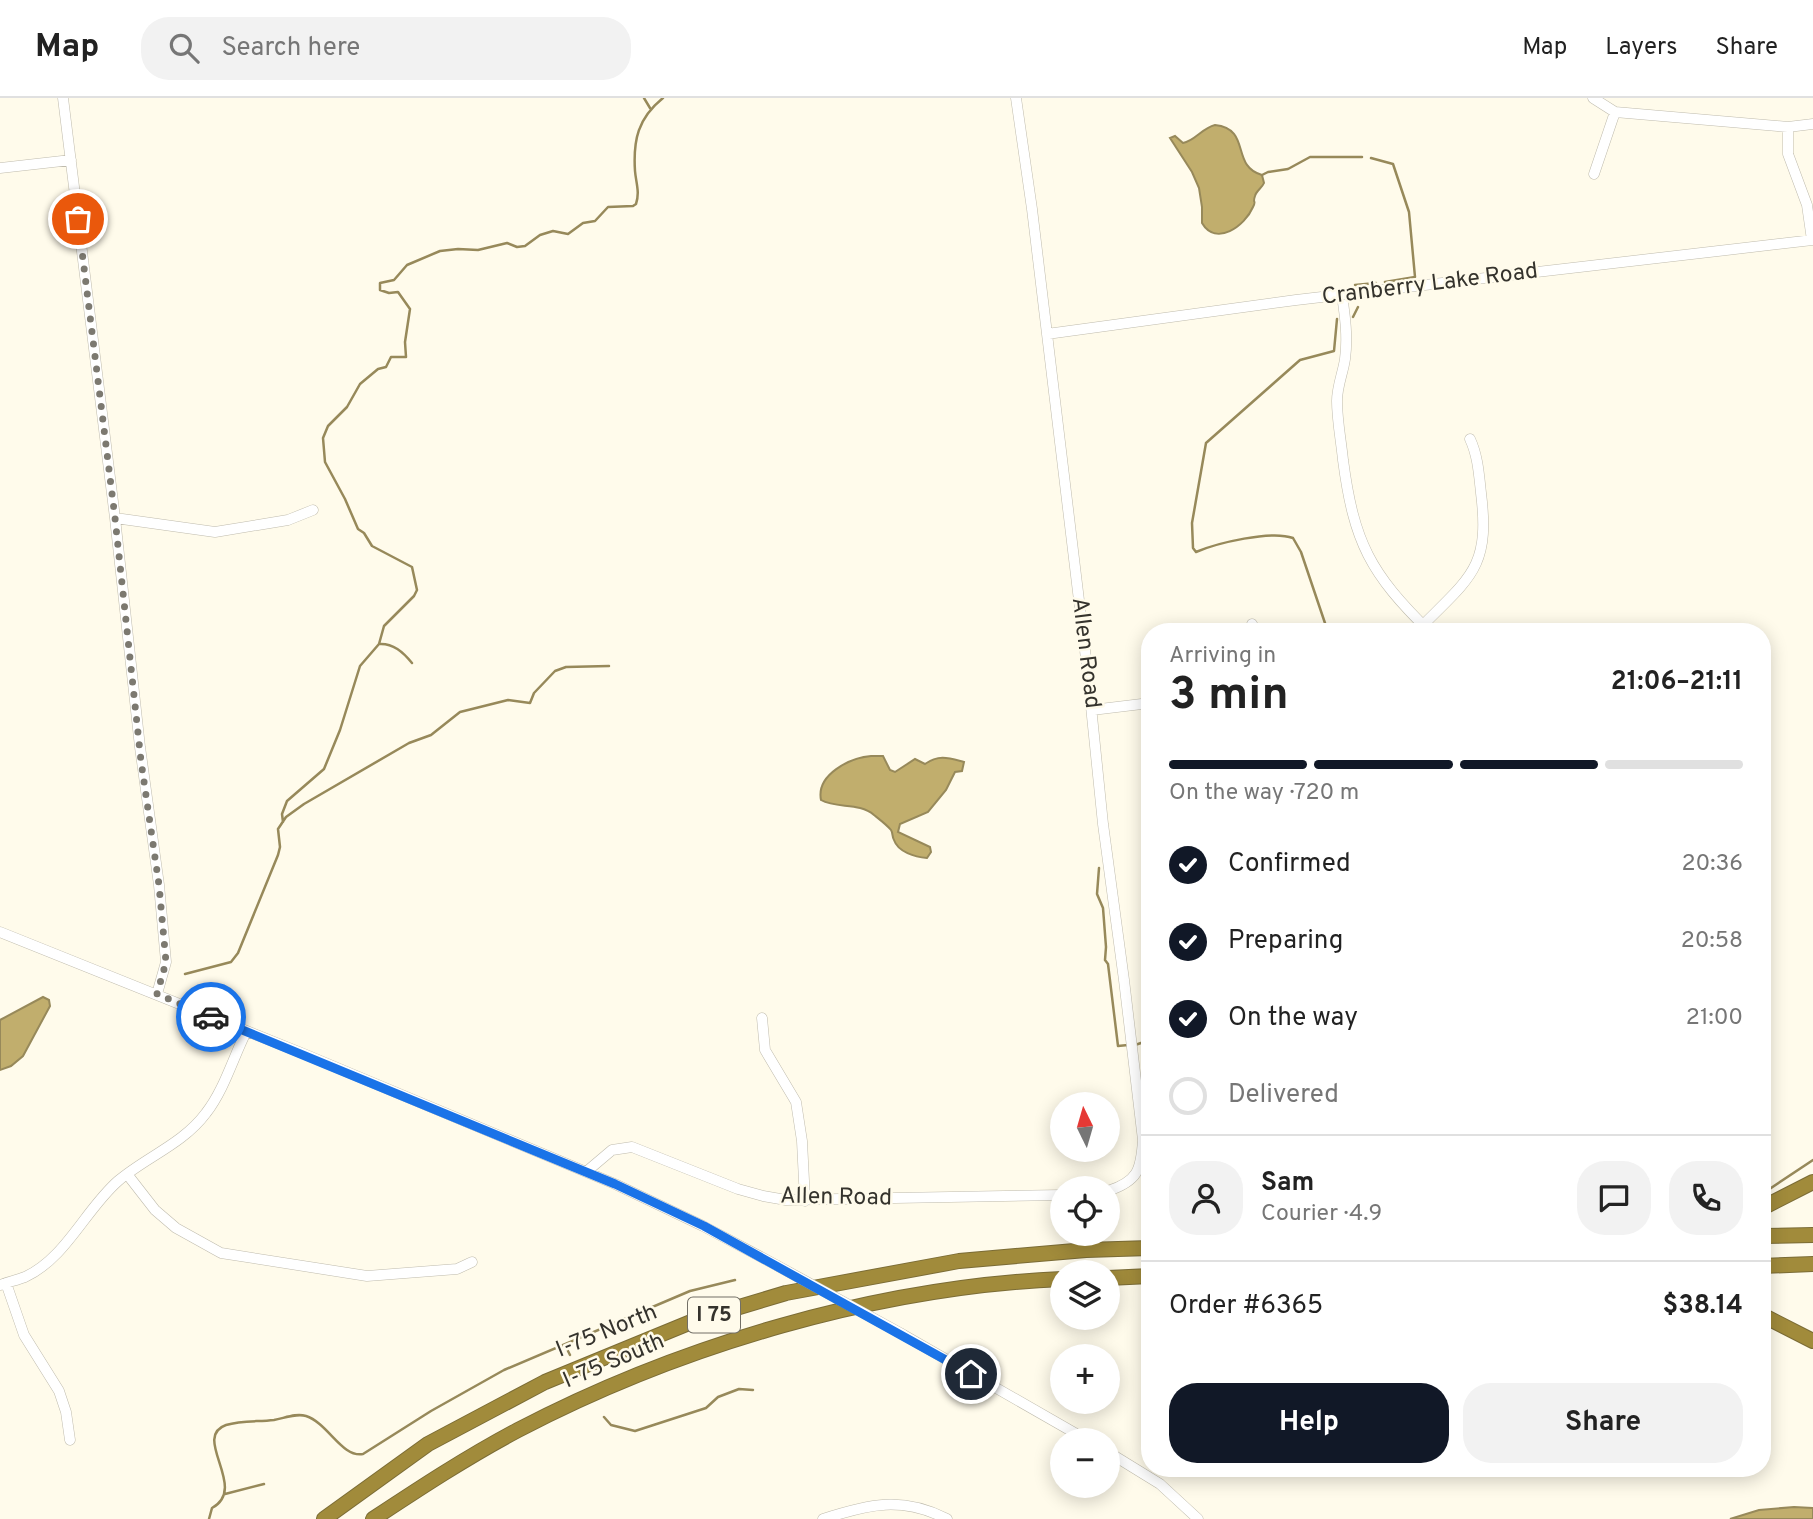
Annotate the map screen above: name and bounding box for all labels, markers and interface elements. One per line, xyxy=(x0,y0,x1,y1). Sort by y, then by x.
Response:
search box xyxy=(141,17,631,80)
text: Map xyxy=(35,27,99,69)
icon: search xyxy=(165,29,203,67)
text: Search here xyxy=(221,32,360,65)
text: Map xyxy=(1522,33,1567,63)
text: Layers xyxy=(1605,33,1677,63)
text: Share xyxy=(1715,33,1778,63)
pin xyxy=(48,189,108,249)
icon: bag xyxy=(59,200,97,238)
street label: Cranberry Lake Road xyxy=(1320,257,1540,313)
street label: Allen Road xyxy=(1064,596,1106,710)
text: Arriving in xyxy=(1169,642,1276,671)
text: 21:06–21:11 xyxy=(1611,666,1743,699)
text: 3 min xyxy=(1169,667,1289,726)
text: On the way · 720 m xyxy=(1169,779,1359,808)
icon: check xyxy=(1169,846,1207,884)
text: Confirmed xyxy=(1228,848,1351,881)
text: 20:36 xyxy=(1681,850,1743,879)
icon: check xyxy=(1169,923,1207,961)
text: Preparing xyxy=(1228,925,1343,958)
text: 20:58 xyxy=(1681,927,1743,956)
courier xyxy=(176,982,246,1052)
icon: car xyxy=(192,998,230,1036)
icon: check xyxy=(1169,1000,1207,1038)
text: On the way xyxy=(1228,1002,1358,1035)
text: 21:00 xyxy=(1686,1004,1743,1033)
text: Delivered xyxy=(1228,1079,1339,1112)
north arrow xyxy=(1050,1092,1120,1162)
map controls xyxy=(1050,1092,1120,1498)
button: person xyxy=(1169,1161,1243,1235)
button: chat xyxy=(1577,1161,1651,1235)
button: phone xyxy=(1669,1161,1743,1235)
text: Sam xyxy=(1261,1167,1314,1200)
button: locate xyxy=(1050,1176,1120,1246)
street label: Allen Road xyxy=(780,1183,892,1213)
text: Courier · 4.9 xyxy=(1261,1200,1382,1229)
button: layers xyxy=(1050,1260,1120,1330)
text: Order #6365 xyxy=(1169,1290,1323,1323)
text: $38.14 xyxy=(1663,1290,1743,1323)
road number: I 75 xyxy=(688,1298,740,1332)
street label: I-75 North xyxy=(552,1299,662,1365)
street label: I-75 South xyxy=(559,1328,669,1396)
pin xyxy=(941,1344,1001,1404)
button: + xyxy=(1050,1344,1120,1414)
icon: home xyxy=(952,1355,990,1393)
button: Help xyxy=(1169,1383,1449,1463)
button: Share xyxy=(1463,1383,1743,1463)
button: − xyxy=(1050,1428,1120,1498)

